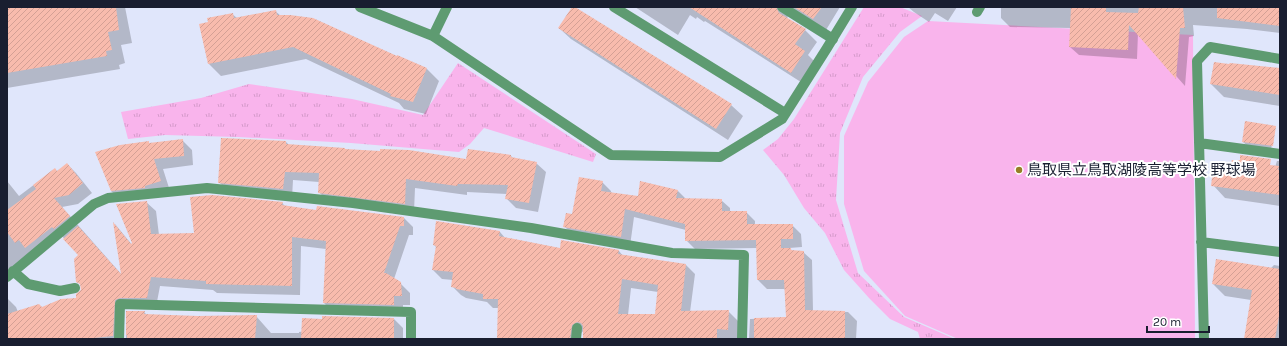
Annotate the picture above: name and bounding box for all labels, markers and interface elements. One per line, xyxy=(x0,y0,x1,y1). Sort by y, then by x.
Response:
place label: 鳥取県立鳥取湖陵高等学校 野球場 xyxy=(1027,161,1256,179)
marker: 鳥取県立鳥取湖陵高等学校 野球場 xyxy=(1014,165,1024,175)
scale bar xyxy=(1147,308,1209,334)
text: 20 m xyxy=(1153,315,1181,329)

